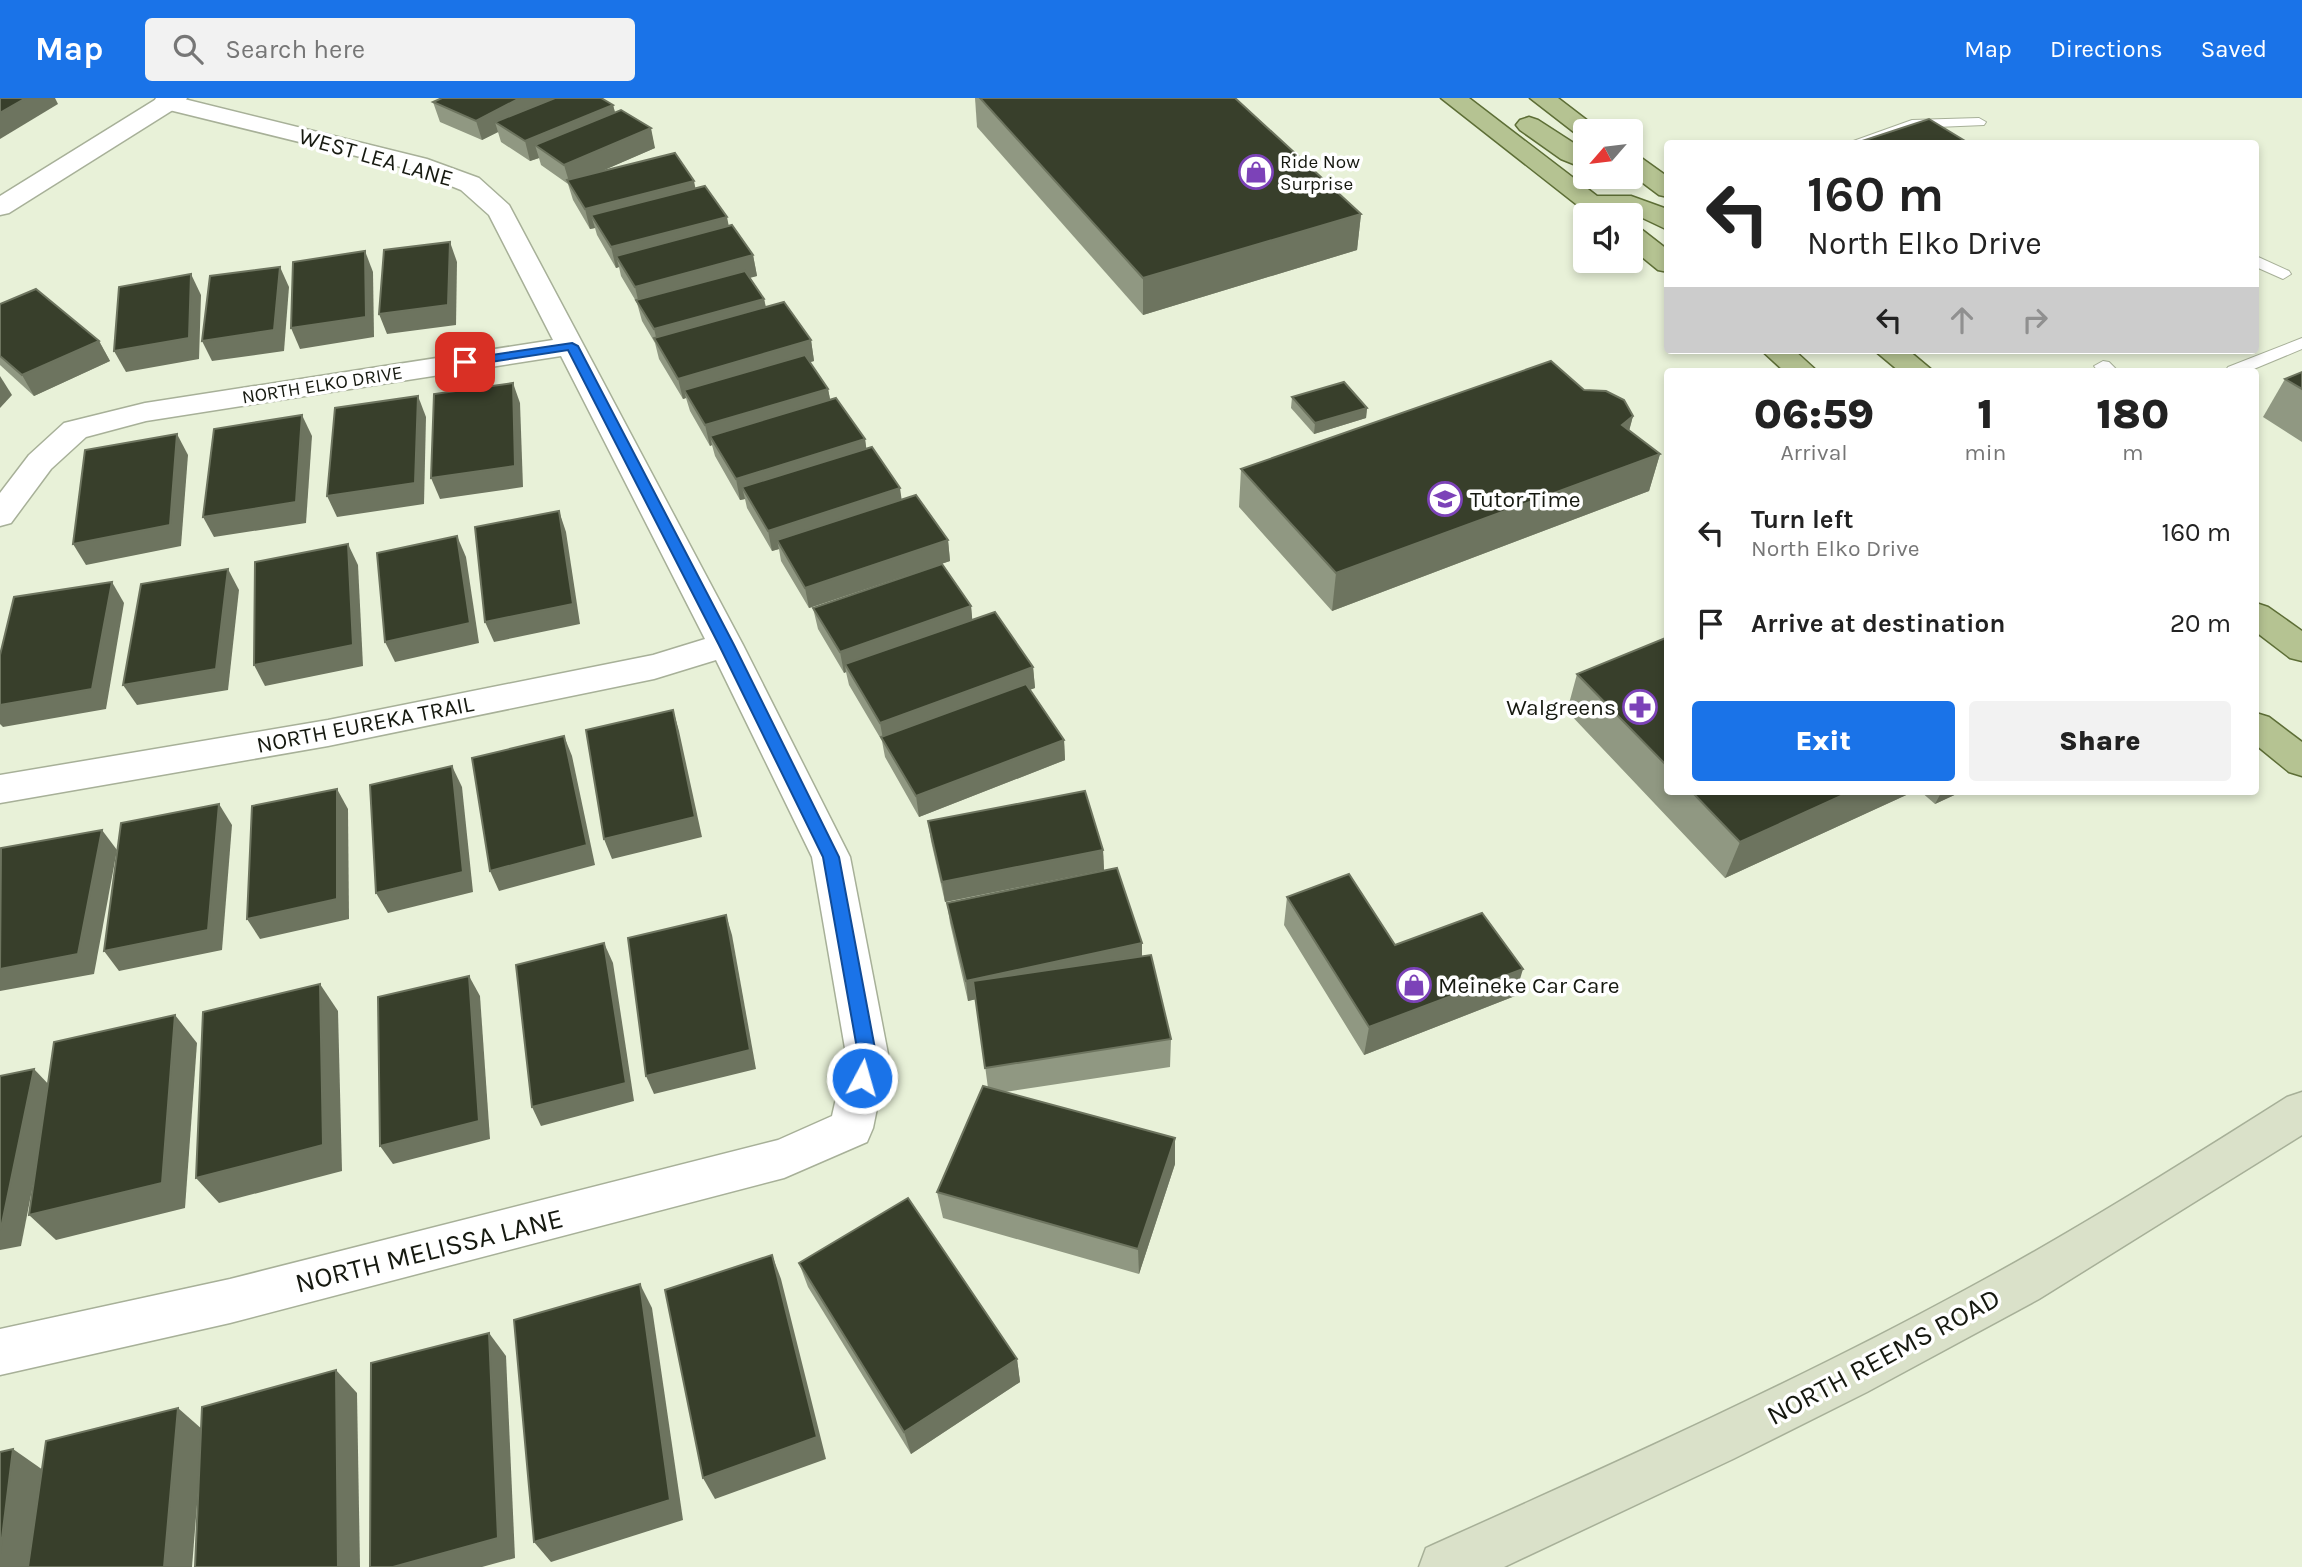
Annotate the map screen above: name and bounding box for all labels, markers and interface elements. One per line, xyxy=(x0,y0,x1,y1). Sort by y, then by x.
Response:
search box xyxy=(145,18,635,81)
text: Map xyxy=(35,30,103,68)
icon: search xyxy=(169,30,207,68)
text: Search here xyxy=(225,34,365,65)
text: Map xyxy=(1964,35,2012,63)
text: Directions xyxy=(2050,35,2163,63)
text: Saved xyxy=(2201,35,2267,63)
north arrow xyxy=(1573,119,1643,189)
map controls xyxy=(1573,119,1643,273)
street label: WEST LEA LANE xyxy=(296,123,456,192)
place label: Ride Now Surprise xyxy=(1280,151,1360,195)
shop icon: Ride Now Surprise xyxy=(1237,153,1275,191)
text: 160 m xyxy=(1807,166,1944,223)
icon: left xyxy=(1692,168,1783,259)
button: sound xyxy=(1573,203,1643,273)
text: North Elko Drive xyxy=(1807,225,2042,262)
icon: left xyxy=(1870,301,1908,339)
icon: ahead xyxy=(1943,301,1981,339)
icon: right xyxy=(2016,301,2054,339)
pin xyxy=(435,332,495,392)
icon: arrive xyxy=(446,343,484,381)
street label: NORTH ELKO DRIVE xyxy=(240,361,404,409)
text: 06:59 xyxy=(1754,389,1874,439)
text: 1 xyxy=(1977,389,1993,439)
text: 180 xyxy=(2096,389,2169,439)
text: Arrival xyxy=(1780,439,1848,466)
text: min xyxy=(1964,439,2006,466)
text: m xyxy=(2122,439,2143,466)
school or university icon: Tutor Time xyxy=(1426,480,1464,518)
place label: Tutor Time xyxy=(1470,486,1581,513)
text: Turn left xyxy=(1751,504,1853,535)
icon: left xyxy=(1692,514,1730,552)
text: 160 m xyxy=(2162,517,2231,548)
text: North Elko Drive xyxy=(1751,535,1920,562)
icon: arrive xyxy=(1692,605,1730,643)
text: Arrive at destination xyxy=(1751,608,2005,639)
text: 20 m xyxy=(2170,608,2231,639)
pharmacy icon: Walgreens xyxy=(1621,688,1659,726)
street label: NORTH EUREKA TRAIL xyxy=(254,690,476,759)
place label: Walgreens xyxy=(1506,694,1616,721)
button: Exit xyxy=(1692,701,1955,781)
button: Share xyxy=(1969,701,2231,781)
shop icon: Meineke Car Care xyxy=(1395,966,1433,1004)
place label: Meineke Car Care xyxy=(1438,972,1620,999)
position arrow xyxy=(825,1041,899,1115)
street label: NORTH MELISSA LANE xyxy=(292,1201,566,1300)
street label: NORTH REEMS ROAD xyxy=(1761,1281,2006,1432)

